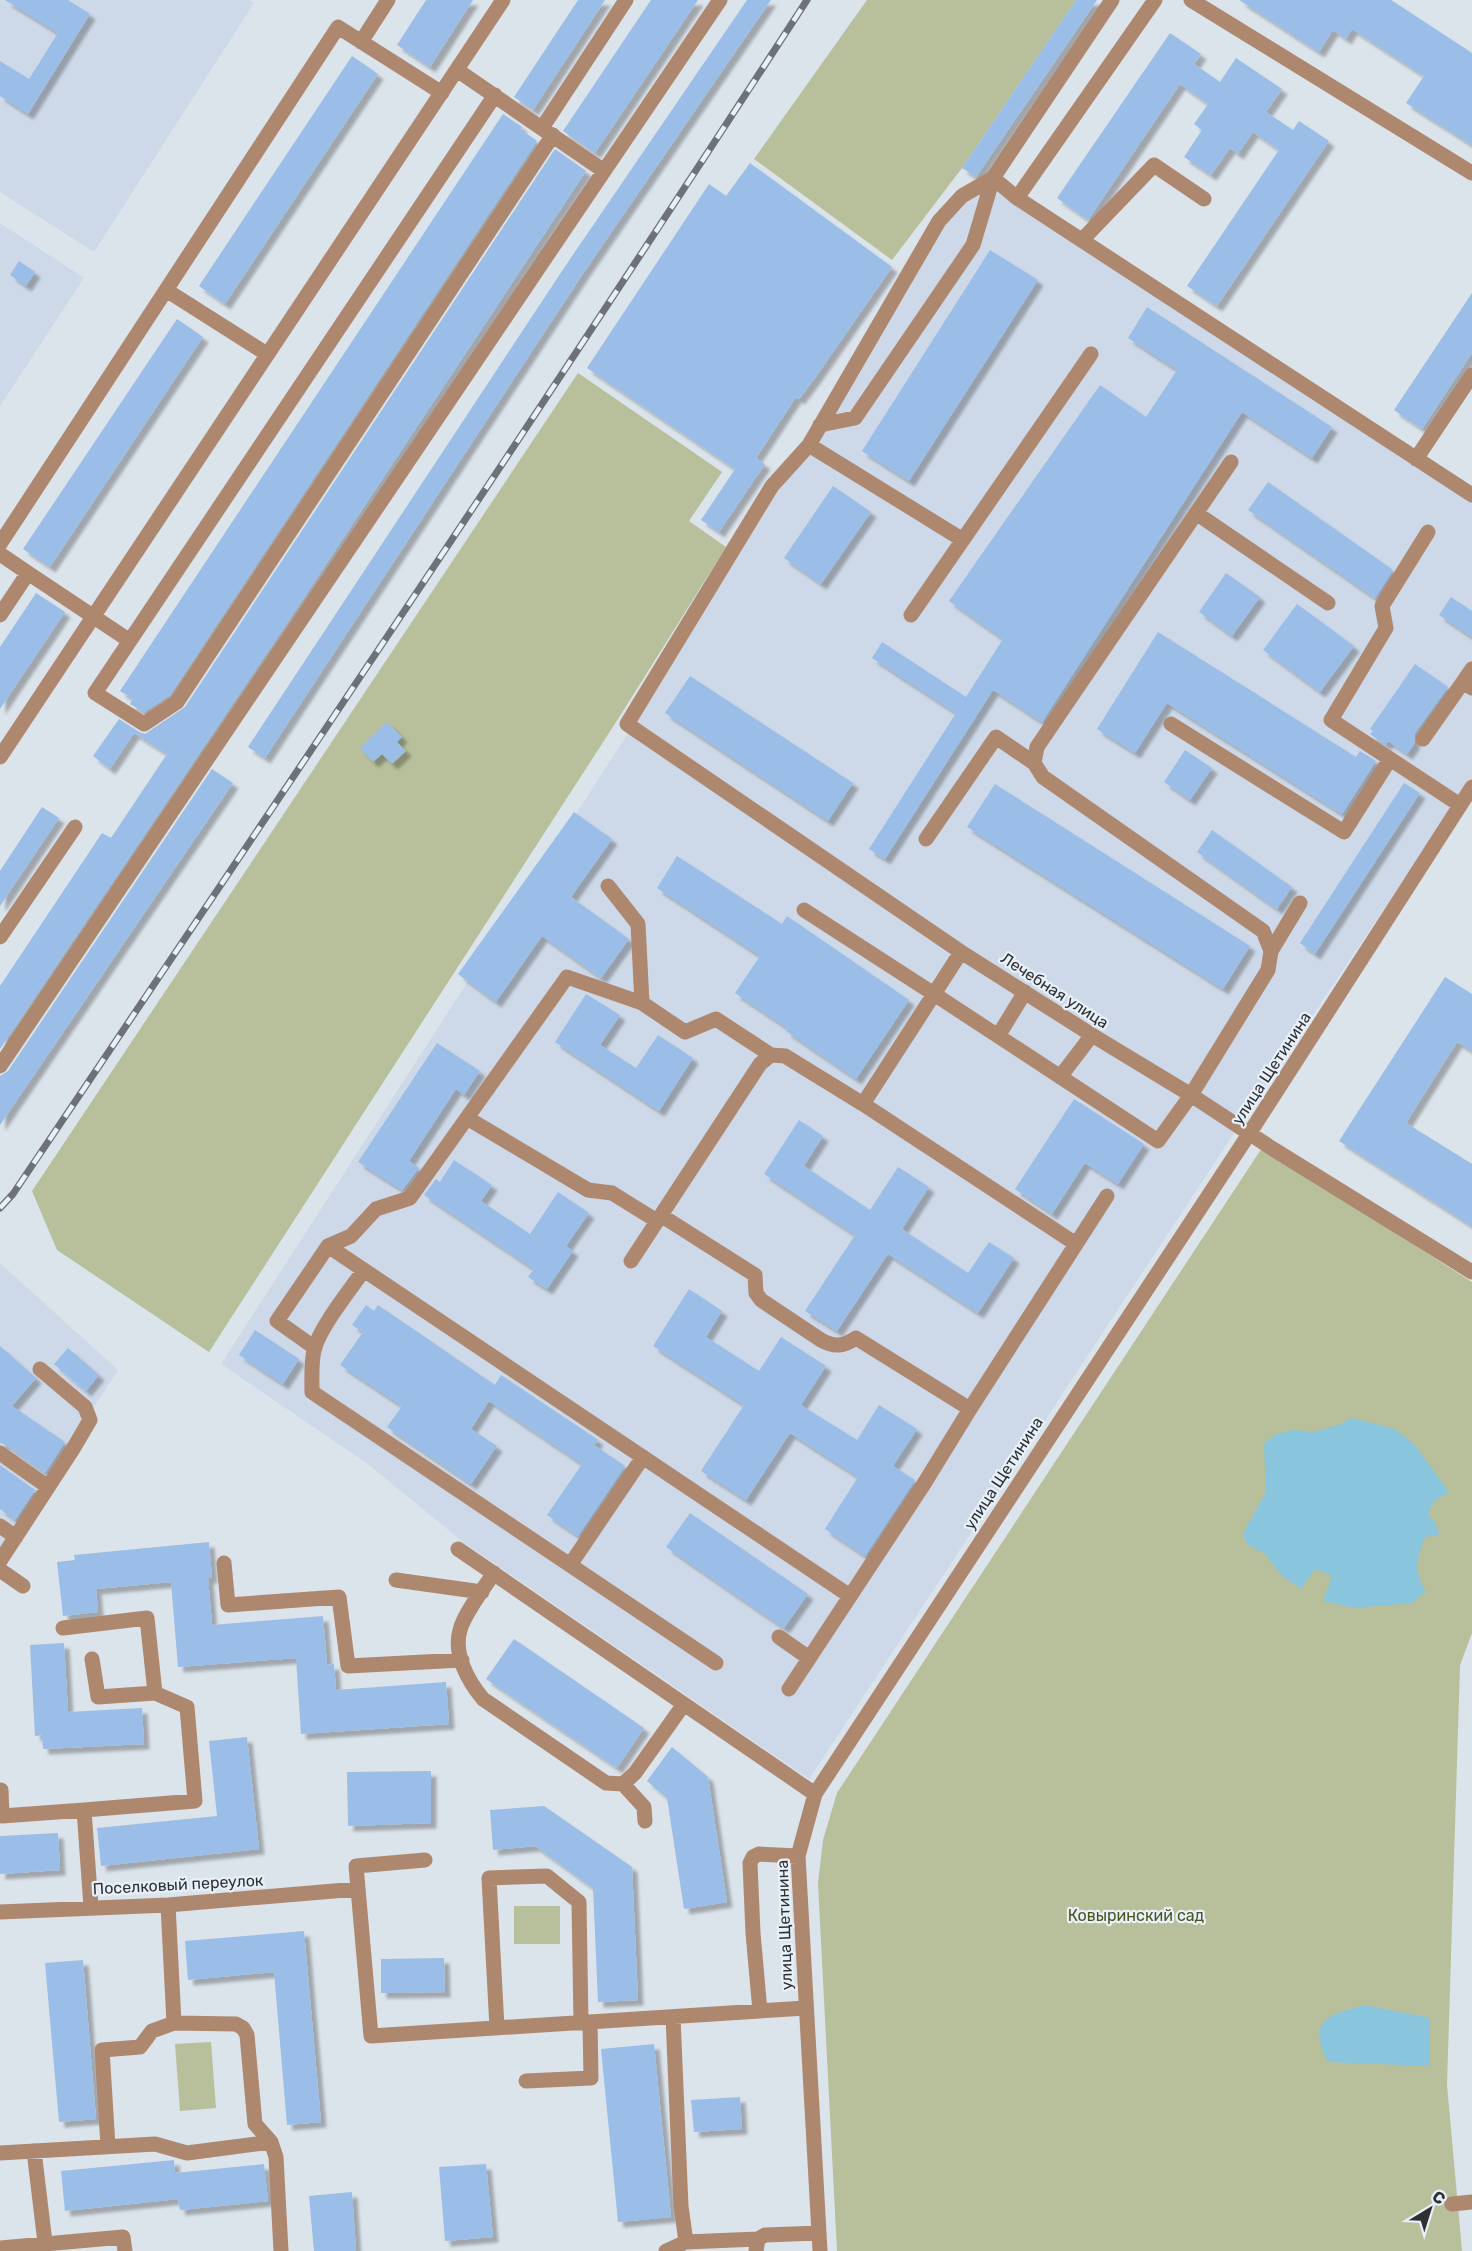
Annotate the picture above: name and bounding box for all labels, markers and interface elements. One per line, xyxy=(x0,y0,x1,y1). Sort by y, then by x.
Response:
street label: Лечебная улица xyxy=(997,949,1112,1032)
street label: улица Щетинина xyxy=(1228,1008,1315,1128)
street label: улица Щетинина xyxy=(960,1413,1047,1533)
street label: улица Щетинина xyxy=(773,1859,796,1991)
street label: Поселковый переулок xyxy=(92,1871,264,1898)
park label: Ковыринский сад xyxy=(1068,1906,1205,1925)
north arrow xyxy=(1400,2179,1460,2239)
text: С xyxy=(1429,2187,1449,2209)

